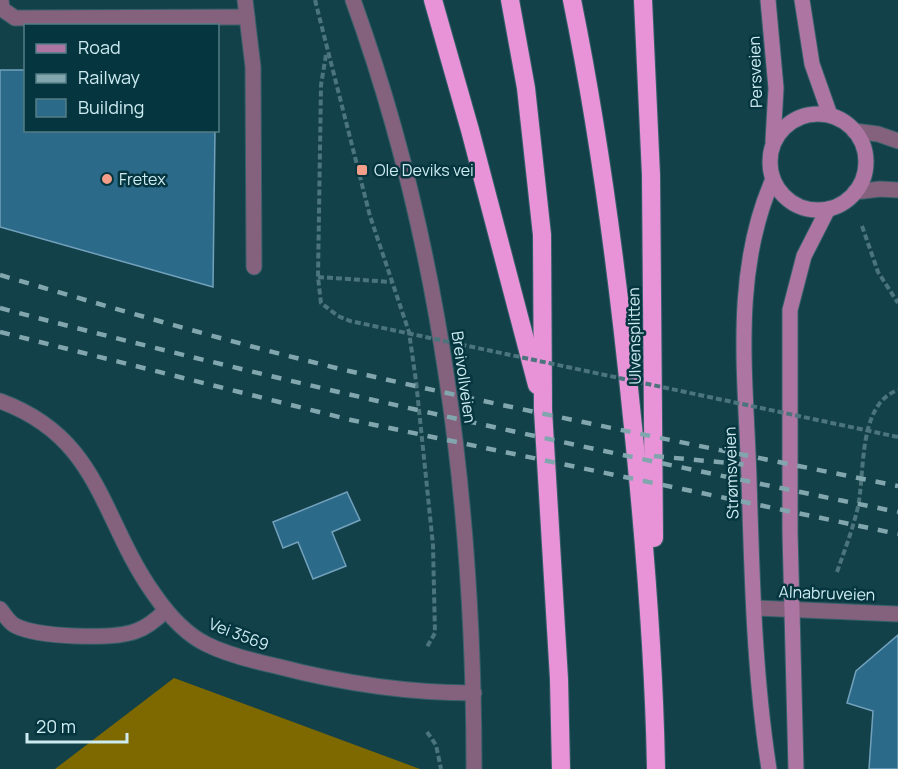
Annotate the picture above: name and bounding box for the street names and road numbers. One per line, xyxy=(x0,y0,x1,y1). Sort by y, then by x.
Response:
street label: Persveien xyxy=(743,36,767,108)
street label: Ulvensplitten xyxy=(622,287,646,385)
street label: Breivollveien xyxy=(447,330,481,424)
street label: Strømsveien xyxy=(718,426,744,520)
street label: Alnabruveien xyxy=(778,580,876,606)
street label: Vei 3569 xyxy=(206,612,272,656)

